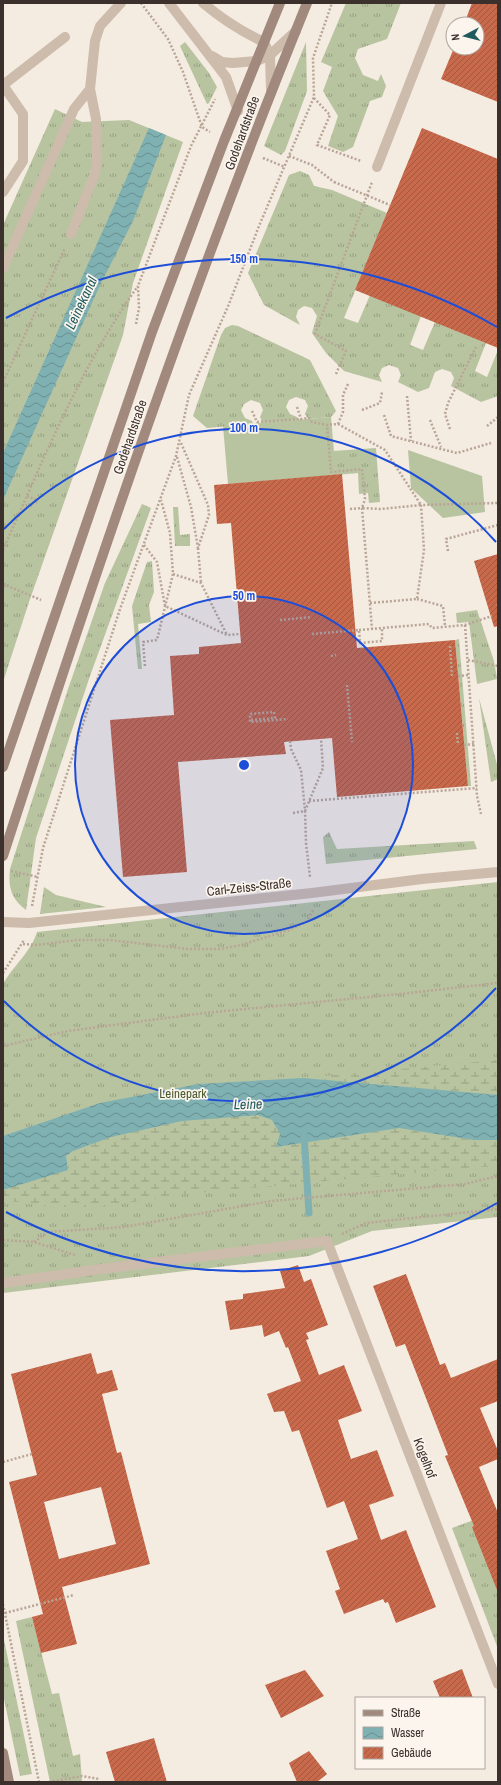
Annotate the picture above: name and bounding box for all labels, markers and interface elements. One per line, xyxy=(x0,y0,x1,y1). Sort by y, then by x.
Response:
north arrow xyxy=(445,16,485,56)
text: N xyxy=(448,33,462,41)
street label: Godehardstraße xyxy=(221,94,263,172)
text: 150 m xyxy=(230,251,258,267)
water label: Leinekanal xyxy=(61,273,101,332)
street label: Godehardstraße xyxy=(109,397,151,476)
text: 100 m xyxy=(230,420,258,436)
text: 50 m xyxy=(233,588,255,604)
centre of rings xyxy=(237,758,251,772)
street label: Carl-Zeiss-Straße xyxy=(206,874,292,900)
park label: Leinepark xyxy=(159,1085,207,1102)
water label: Leine xyxy=(233,1095,263,1113)
street label: Kogelhof xyxy=(410,1435,440,1481)
legend xyxy=(355,1697,485,1769)
text: Straße xyxy=(391,1705,421,1721)
text: Wasser xyxy=(391,1725,425,1741)
text: Gebäude xyxy=(391,1745,432,1761)

